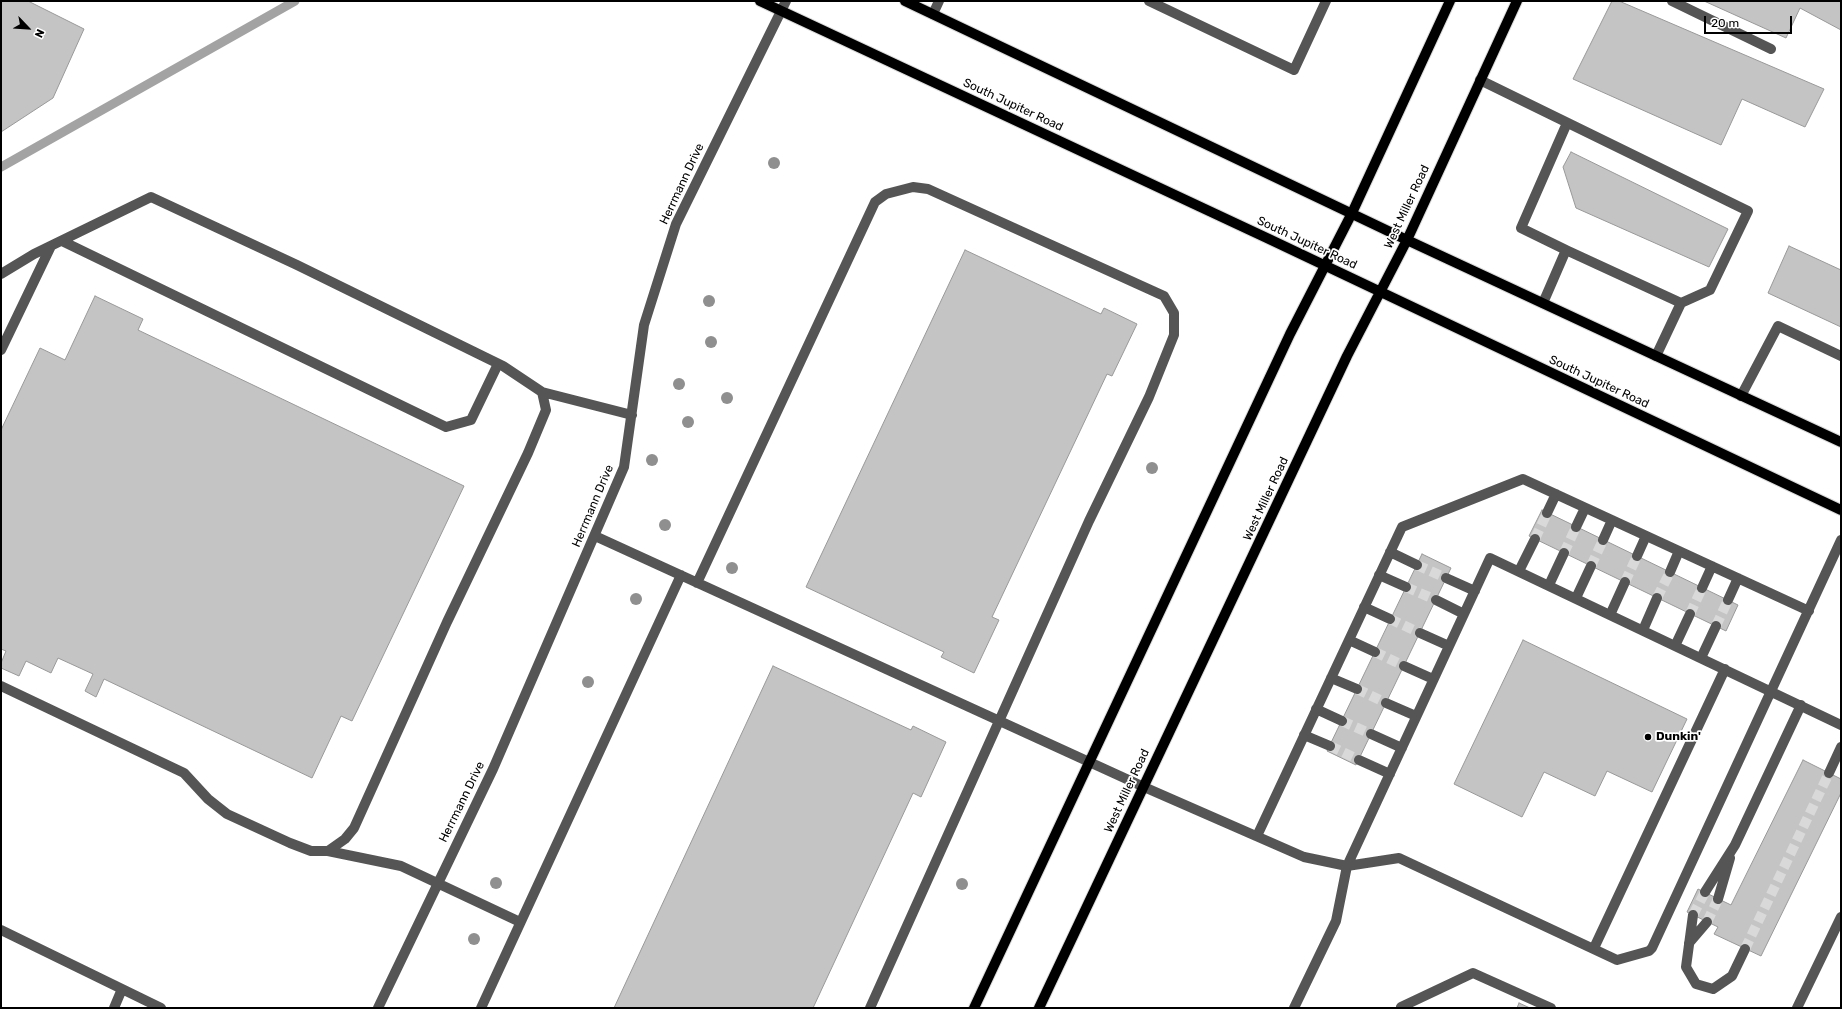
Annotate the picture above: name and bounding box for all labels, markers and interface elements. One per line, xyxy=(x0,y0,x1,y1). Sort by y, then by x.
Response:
north arrow xyxy=(8,8,48,48)
scale bar xyxy=(1706,8,1794,34)
text: 20 m xyxy=(1711,16,1739,30)
text: N xyxy=(32,27,47,40)
street label: South Jupiter Road xyxy=(961,76,1065,134)
street label: Herrmann Drive xyxy=(657,141,707,227)
street label: West Miller Road xyxy=(1381,163,1433,251)
street label: South Jupiter Road xyxy=(1255,214,1359,272)
street label: South Jupiter Road xyxy=(1547,353,1651,411)
street label: West Miller Road xyxy=(1240,455,1292,543)
street label: Herrmann Drive xyxy=(569,463,617,549)
place label: Dunkin' xyxy=(1656,730,1701,744)
marker: Dunkin' xyxy=(1643,732,1653,742)
street label: West Miller Road xyxy=(1101,747,1153,835)
street label: Herrmann Drive xyxy=(436,759,488,845)

